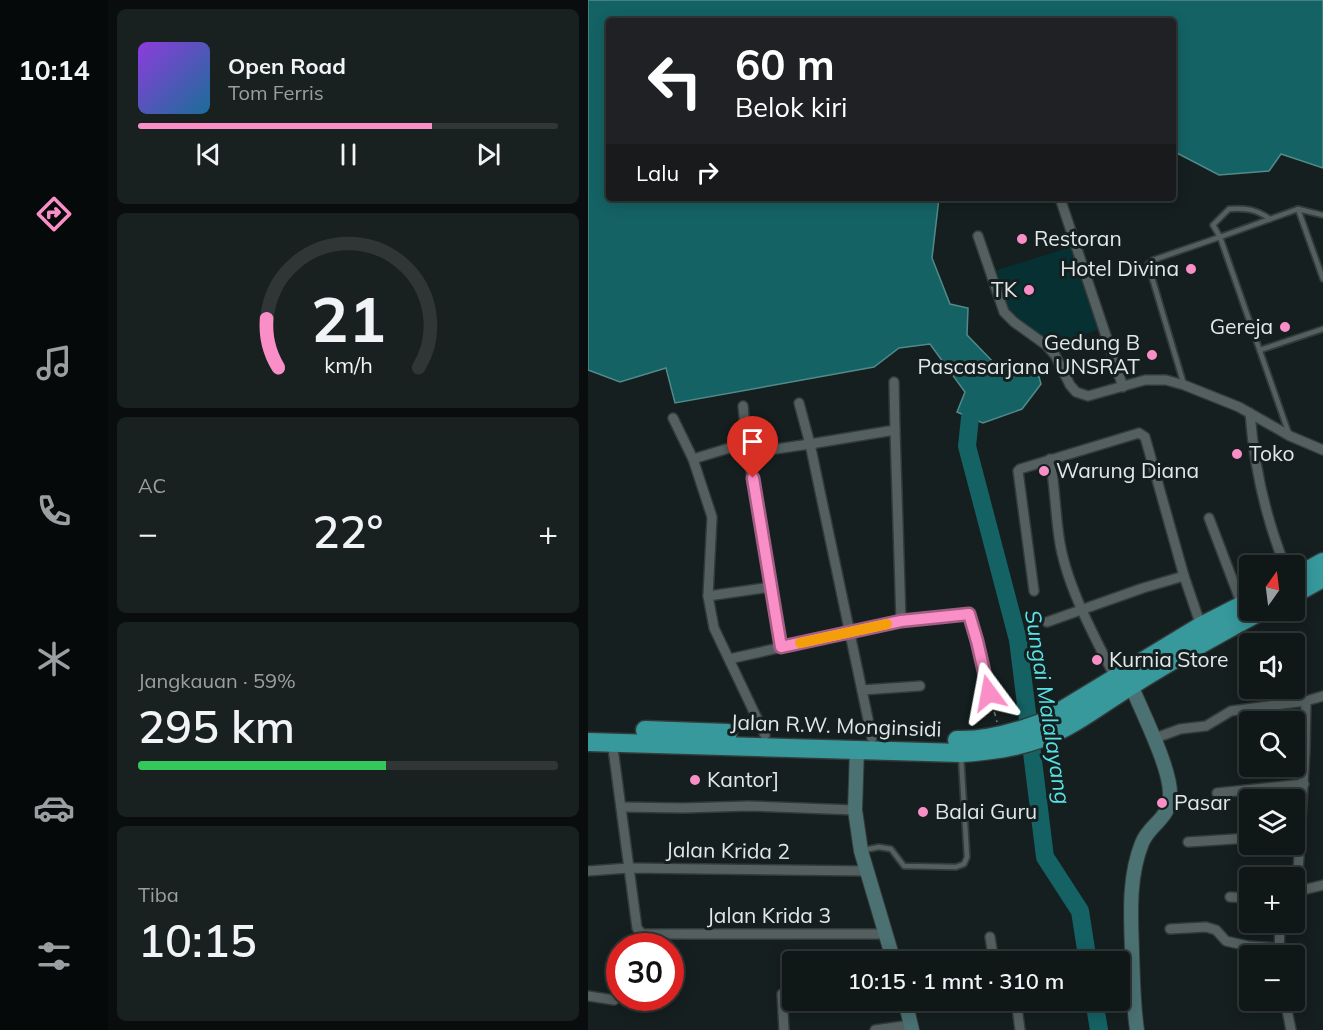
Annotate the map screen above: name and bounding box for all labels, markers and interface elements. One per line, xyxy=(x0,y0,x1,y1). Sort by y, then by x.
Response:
text: 60 m xyxy=(735,38,835,91)
icon: left xyxy=(636,42,714,120)
text: Open Road xyxy=(228,52,346,80)
text: 10:14 xyxy=(18,53,90,87)
text: Tom Ferris xyxy=(228,80,324,105)
text: Belok kiri xyxy=(735,90,847,124)
icon: previous xyxy=(192,138,225,171)
icon: pause xyxy=(332,138,365,171)
icon: next xyxy=(472,138,505,171)
icon: right xyxy=(691,156,724,189)
text: Lalu xyxy=(636,159,679,187)
icon: directions xyxy=(33,193,75,235)
place label: Restoran xyxy=(1034,225,1122,251)
marker: Restoran xyxy=(1015,232,1029,246)
place label: Hotel Divina xyxy=(1060,255,1179,281)
marker: Hotel Divina xyxy=(1184,262,1198,276)
place label: TK xyxy=(991,276,1018,302)
text: 21 xyxy=(311,279,385,358)
marker: TK xyxy=(1022,283,1036,297)
place label: Gereja xyxy=(1210,313,1273,339)
marker: Gereja xyxy=(1278,320,1292,334)
place label: Gedung B Pascasarjana UNSRAT xyxy=(917,329,1140,379)
icon: music xyxy=(33,342,75,384)
marker: Gedung B Pascasarjana UNSRAT xyxy=(1145,348,1159,362)
text: km/h xyxy=(324,351,372,378)
pin xyxy=(727,416,778,478)
icon: arrive xyxy=(736,425,769,458)
place label: Toko xyxy=(1249,440,1295,466)
marker: Toko xyxy=(1230,447,1244,461)
place label: Warung Diana xyxy=(1056,457,1199,483)
marker: Warung Diana xyxy=(1037,464,1051,478)
text: AC xyxy=(138,473,166,498)
icon: phone xyxy=(33,490,75,532)
text: 22° xyxy=(313,503,383,559)
text: − xyxy=(138,512,158,553)
text: + xyxy=(538,512,558,553)
north arrow xyxy=(1239,555,1305,621)
map controls xyxy=(1239,555,1305,1011)
water label: Sungai Malalayang xyxy=(1019,608,1077,806)
button: sound xyxy=(1239,633,1305,699)
icon: climate xyxy=(33,638,75,680)
place label: Kurnia Store xyxy=(1109,646,1228,672)
marker: Kurnia Store xyxy=(1090,653,1104,667)
position arrow xyxy=(957,661,1021,725)
text: Jangkauan · 59% xyxy=(138,668,296,693)
text: 295 km xyxy=(138,698,295,754)
street label: Jalan R.W. Monginsidi xyxy=(730,708,942,742)
button: search xyxy=(1239,711,1305,777)
place label: Kantor] xyxy=(707,766,779,792)
marker: Kantor] xyxy=(688,773,702,787)
icon: car xyxy=(33,787,75,829)
place label: Pasar xyxy=(1174,789,1231,815)
button: layers xyxy=(1239,789,1305,855)
marker: Pasar xyxy=(1155,796,1169,810)
place label: Balai Guru xyxy=(935,798,1037,824)
marker: Balai Guru xyxy=(916,805,930,819)
street label: Jalan Krida 2 xyxy=(666,836,790,864)
button: + xyxy=(1239,867,1305,933)
text: Tiba xyxy=(138,882,179,907)
street label: Jalan Krida 3 xyxy=(707,902,831,928)
text: 10:15 xyxy=(138,912,257,968)
speed limit sign: 30 xyxy=(606,933,684,1011)
icon: filters xyxy=(33,935,75,977)
button: − xyxy=(1239,945,1305,1011)
text: 10:15 · 1 mnt · 310 m xyxy=(848,967,1064,995)

